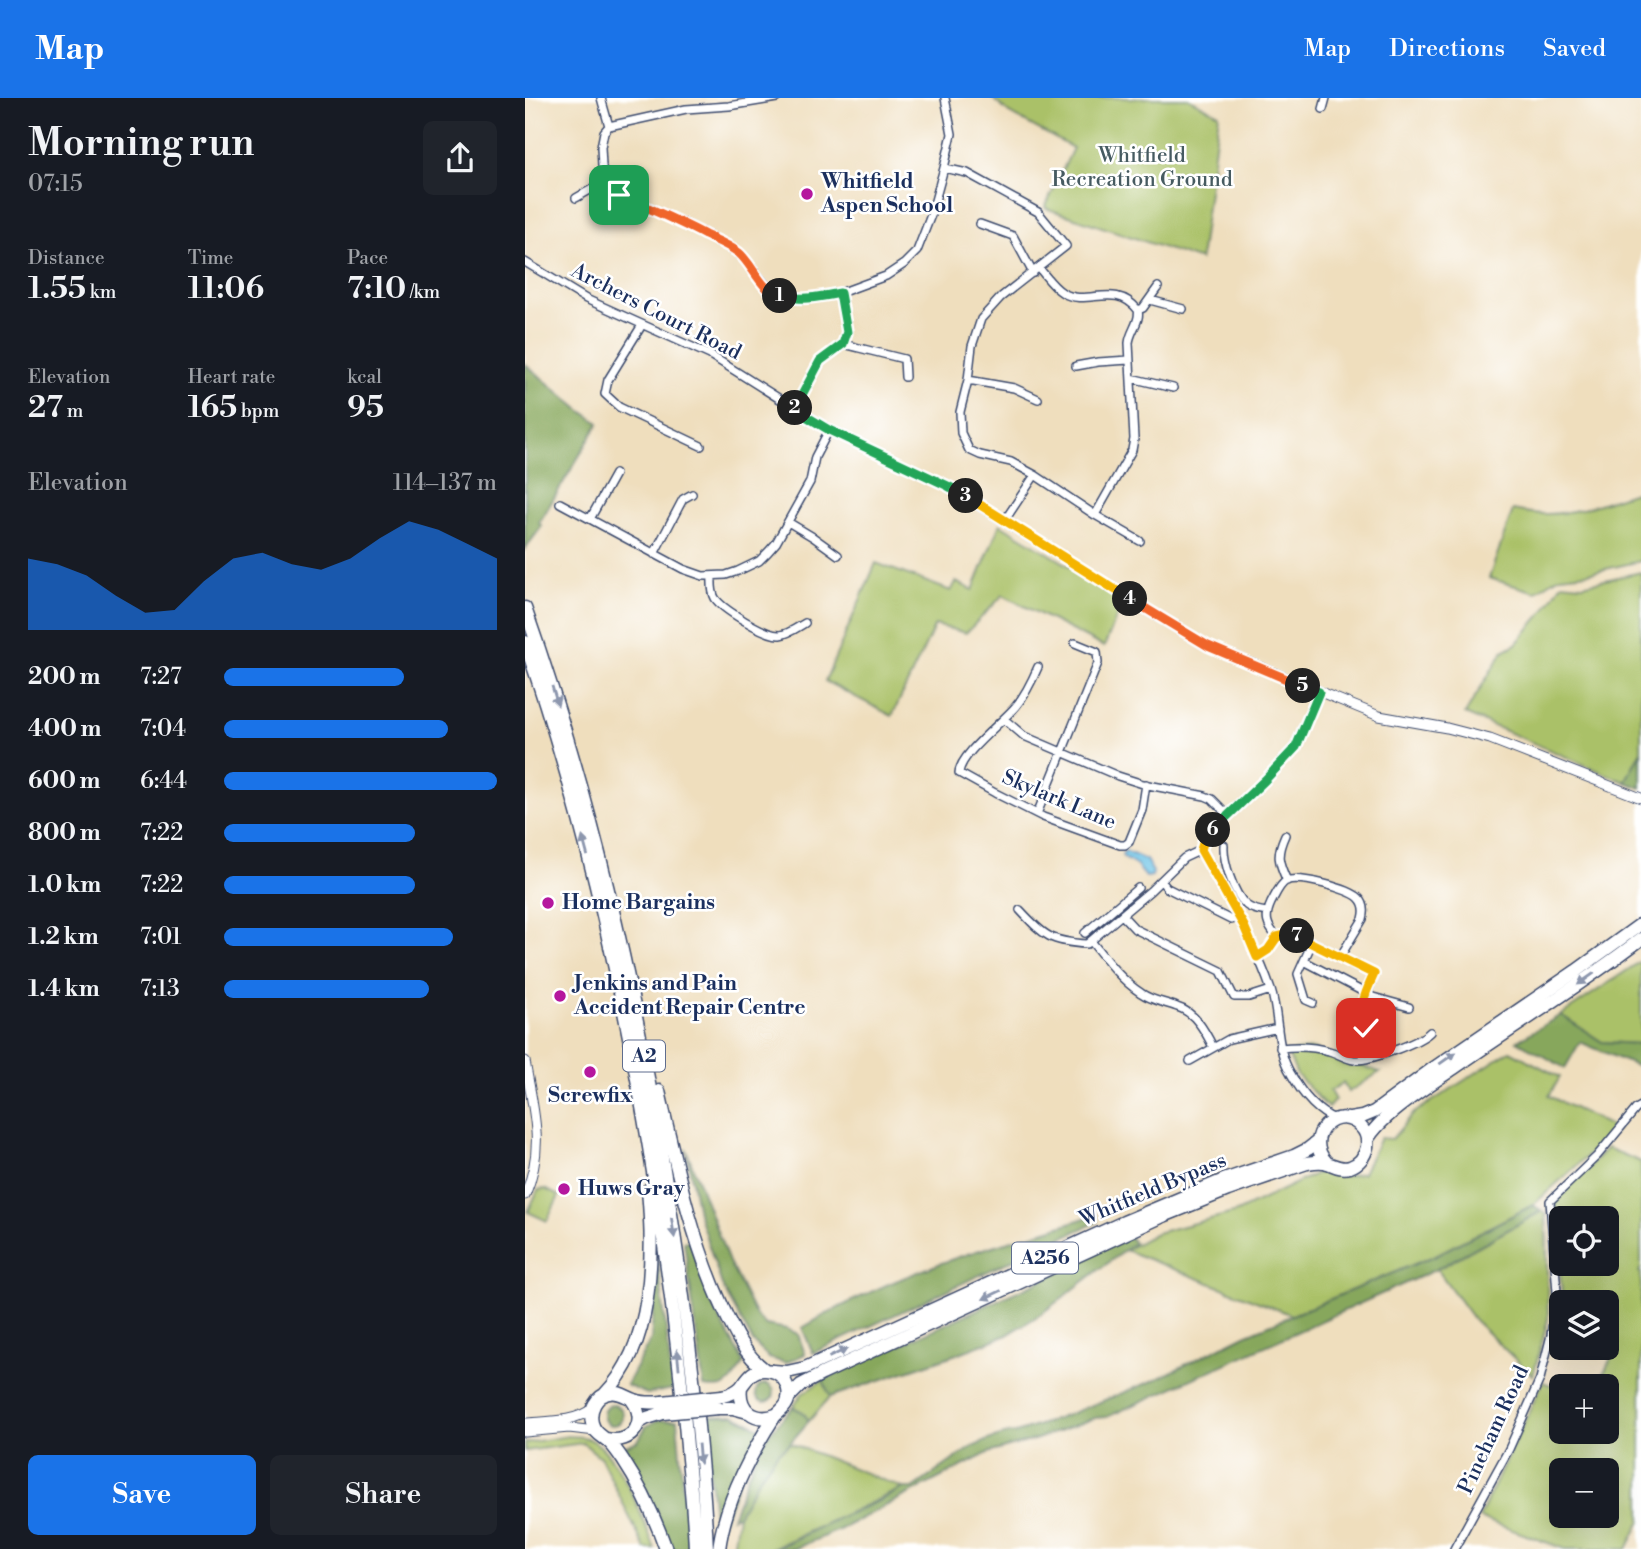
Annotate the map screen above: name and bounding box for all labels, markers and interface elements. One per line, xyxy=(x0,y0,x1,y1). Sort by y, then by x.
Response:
text: Map xyxy=(35,29,104,70)
text: Map xyxy=(1304,34,1351,64)
text: Directions xyxy=(1389,34,1505,64)
text: Saved xyxy=(1543,34,1606,64)
text: Morning run xyxy=(28,120,254,167)
button: share xyxy=(423,121,497,195)
park label: Whitfield Recreation Ground xyxy=(1051,143,1233,193)
pin xyxy=(589,165,649,225)
place label: Whitfield Aspen School xyxy=(820,169,953,219)
text: 07:15 xyxy=(28,170,83,198)
icon: arrive xyxy=(600,176,638,214)
marker: Whitfield Aspen School xyxy=(799,186,815,202)
text: Distance xyxy=(28,246,105,270)
text: Time xyxy=(188,246,233,270)
text: Pace xyxy=(347,246,388,270)
street label: Archers Court Road xyxy=(566,257,746,366)
text: 1.55 xyxy=(28,270,86,308)
text: 11:06 xyxy=(188,270,264,308)
text: 7:10 xyxy=(347,270,406,308)
pin: 1 xyxy=(763,278,797,314)
text: km xyxy=(86,280,116,304)
text: /km xyxy=(406,280,440,304)
text: 1 xyxy=(775,283,784,307)
text: Elevation xyxy=(28,365,110,389)
text: Heart rate xyxy=(188,365,275,389)
text: kcal xyxy=(347,365,382,389)
text: 27 xyxy=(28,389,63,427)
text: 165 xyxy=(188,389,237,427)
text: 95 xyxy=(347,389,384,427)
pin: 2 xyxy=(777,390,813,426)
text: 2 xyxy=(789,395,800,419)
text: m xyxy=(63,399,83,423)
text: bpm xyxy=(237,399,279,423)
text: Elevation xyxy=(28,469,128,497)
text: 114–137 m xyxy=(393,469,497,497)
pin: 3 xyxy=(949,478,983,514)
text: 3 xyxy=(960,483,971,507)
pin: 4 xyxy=(1113,582,1147,616)
text: 4 xyxy=(1123,586,1136,610)
text: 200 m xyxy=(28,663,100,691)
text: 7:27 xyxy=(140,663,182,691)
pin: 5 xyxy=(1285,668,1321,704)
text: 5 xyxy=(1297,673,1308,697)
one-way arrow xyxy=(550,685,560,706)
text: 400 m xyxy=(28,715,101,743)
text: 7:04 xyxy=(140,715,186,743)
street label: Skylark Lane xyxy=(998,764,1120,836)
text: 600 m xyxy=(28,767,101,795)
text: 6:44 xyxy=(140,767,187,795)
pin: 6 xyxy=(1195,812,1231,848)
text: 6 xyxy=(1207,817,1218,841)
text: 800 m xyxy=(28,819,101,847)
text: 7:22 xyxy=(140,819,183,847)
one-way arrow xyxy=(580,836,590,857)
text: 1.0 km xyxy=(28,871,101,899)
text: 7:22 xyxy=(140,871,183,899)
place label: Home Bargains xyxy=(562,890,715,916)
marker: Home Bargains xyxy=(540,895,556,911)
pin: 7 xyxy=(1279,918,1315,954)
text: 1.2 km xyxy=(28,923,99,951)
text: 7:01 xyxy=(140,923,182,951)
text: 7 xyxy=(1291,923,1302,947)
place label: Jenkins and Pain Accident Repair Centre xyxy=(571,971,806,1021)
one-way arrow xyxy=(1577,972,1595,986)
text: 1.4 km xyxy=(28,975,100,1003)
text: 7:13 xyxy=(140,975,180,1003)
marker: Jenkins and Pain Accident Repair Centre xyxy=(552,988,568,1004)
pin xyxy=(1336,998,1396,1058)
icon: check xyxy=(1347,1009,1385,1047)
road number: A2 xyxy=(623,1040,665,1072)
one-way arrow xyxy=(1439,1051,1457,1065)
marker: Screwfix xyxy=(582,1064,598,1080)
place label: Screwfix xyxy=(548,1083,633,1109)
street label: Whitfield Bypass xyxy=(1075,1147,1230,1233)
place label: Huws Gray xyxy=(578,1176,685,1202)
marker: Huws Gray xyxy=(556,1181,572,1197)
map controls xyxy=(1549,1206,1619,1528)
button: locate xyxy=(1549,1206,1619,1276)
one-way arrow xyxy=(668,1217,679,1239)
road number: A256 xyxy=(1012,1242,1078,1274)
one-way arrow xyxy=(982,1289,1002,1301)
button: layers xyxy=(1549,1290,1619,1360)
one-way arrow xyxy=(673,1348,684,1370)
one-way arrow xyxy=(828,1348,848,1359)
street label: Pineham Road xyxy=(1453,1361,1535,1498)
button: + xyxy=(1549,1374,1619,1444)
one-way arrow xyxy=(694,1443,705,1465)
button: Save xyxy=(28,1455,256,1535)
button: Share xyxy=(270,1455,497,1535)
button: − xyxy=(1549,1458,1619,1528)

